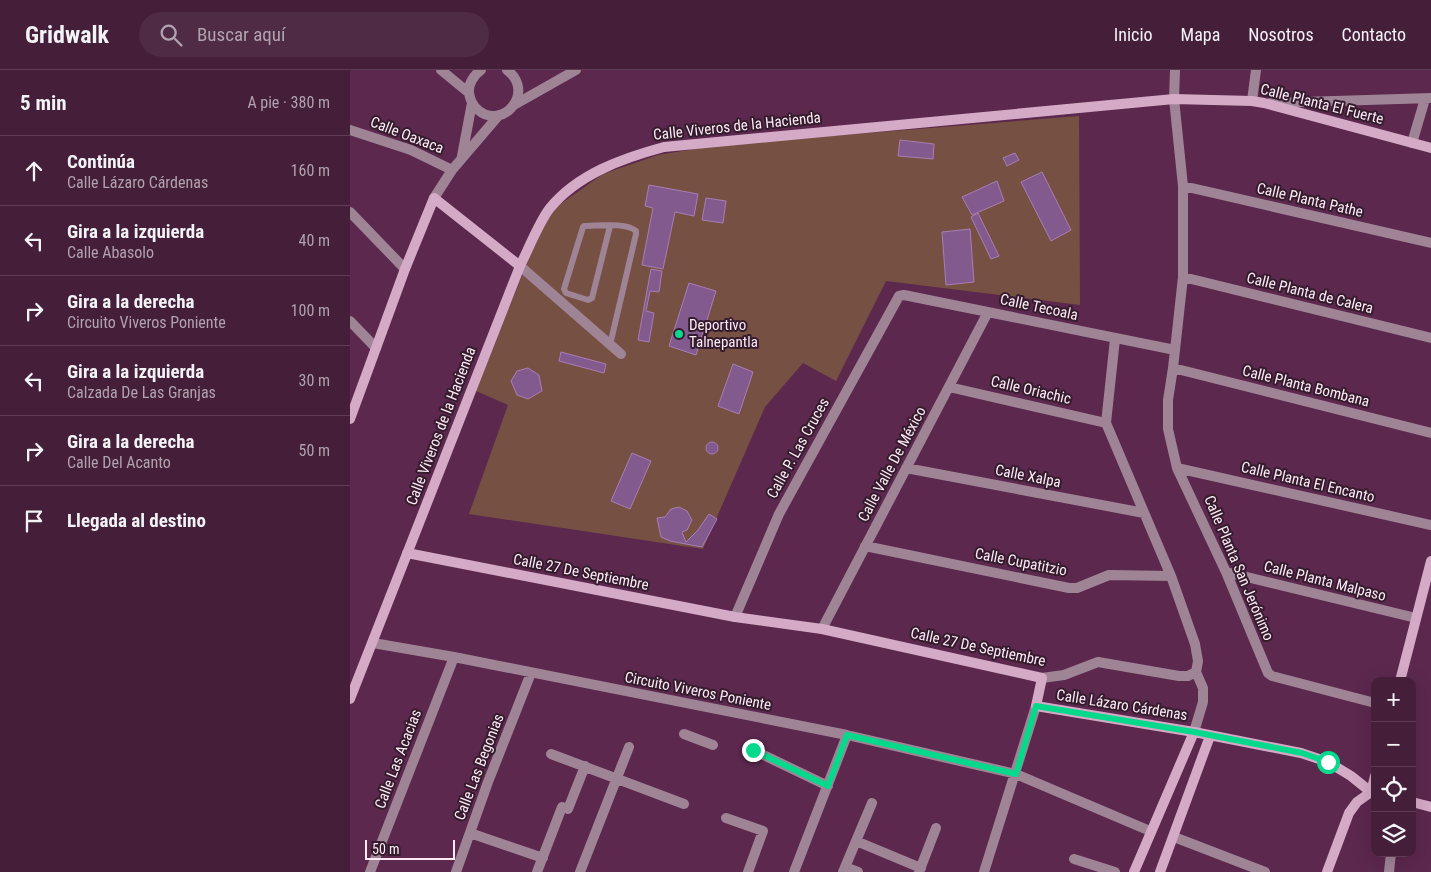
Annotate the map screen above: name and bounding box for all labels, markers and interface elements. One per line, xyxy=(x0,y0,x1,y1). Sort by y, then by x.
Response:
search box xyxy=(139,12,489,57)
text: Gridwalk xyxy=(25,21,109,49)
icon: search xyxy=(157,21,185,49)
text: Buscar aquí xyxy=(197,23,285,46)
text: Inicio xyxy=(1114,24,1153,45)
text: Mapa xyxy=(1181,24,1220,45)
text: Nosotros xyxy=(1248,24,1314,45)
text: Contacto xyxy=(1342,24,1406,45)
street label: Calle Planta El Fuerte xyxy=(1258,80,1386,128)
text: 5 min xyxy=(20,91,67,115)
text: A pie · 380 m xyxy=(247,93,330,112)
street label: Calle Viveros de la Hacienda xyxy=(652,108,822,144)
street label: Calle Oaxaca xyxy=(368,113,446,157)
text: Continúa xyxy=(67,150,135,173)
icon: ahead xyxy=(20,157,48,185)
text: 160 m xyxy=(291,161,330,180)
text: Calle Lázaro Cárdenas xyxy=(67,173,208,192)
street label: Calle Planta Pathe xyxy=(1255,179,1365,221)
text: Gira a la izquierda xyxy=(67,220,204,243)
icon: left xyxy=(20,227,48,255)
text: 40 m xyxy=(298,231,330,250)
text: Calle Abasolo xyxy=(67,243,154,262)
street label: Calle Planta de Calera xyxy=(1245,269,1375,317)
text: Gira a la derecha xyxy=(67,290,194,313)
street label: Calle Tecoala xyxy=(998,290,1080,324)
icon: right xyxy=(20,297,48,325)
text: 100 m xyxy=(291,301,330,320)
text: Circuito Viveros Poniente xyxy=(67,313,226,332)
place label: Deportivo Talnepantla xyxy=(689,316,758,351)
marker: Deportivo Talnepantla xyxy=(673,328,685,340)
street label: Calle Viveros de la Hacienda xyxy=(402,344,480,508)
text: Gira a la izquierda xyxy=(67,360,204,383)
street label: Calle Planta Bombana xyxy=(1241,361,1371,411)
icon: left xyxy=(20,367,48,395)
text: 30 m xyxy=(298,371,330,390)
street label: Calle Oriachic xyxy=(989,372,1073,408)
text: Calzada De Las Granjas xyxy=(67,383,216,402)
street label: Calle P. Las Cruces xyxy=(763,394,833,501)
street label: Calle Valle De México xyxy=(854,403,930,525)
text: Gira a la derecha xyxy=(67,430,194,453)
icon: right xyxy=(20,437,48,465)
text: 50 m xyxy=(298,441,330,460)
text: Calle Del Acanto xyxy=(67,453,171,472)
street label: Calle Planta El Encanto xyxy=(1239,458,1377,506)
street label: Calle Xalpa xyxy=(994,461,1062,491)
street label: Calle Planta San Jerónimo xyxy=(1200,493,1278,643)
icon: arrive xyxy=(20,507,48,535)
text: Llegada al destino xyxy=(67,509,206,532)
street label: Calle Cupatitzio xyxy=(974,544,1068,580)
street label: Calle 27 De Septiembre xyxy=(512,550,650,594)
street label: Calle Planta Malpaso xyxy=(1262,557,1388,605)
street label: Calle 27 De Septiembre xyxy=(909,624,1047,670)
street label: Circuito Viveros Poniente xyxy=(623,668,773,714)
map controls xyxy=(1371,677,1416,857)
button: + xyxy=(1371,677,1416,722)
street label: Calle Lázaro Cárdenas xyxy=(1055,686,1189,724)
street label: Calle Las Acacias xyxy=(371,707,425,811)
street label: Calle Las Begonias xyxy=(450,711,508,823)
button: − xyxy=(1371,722,1416,767)
route end xyxy=(742,739,765,762)
route start xyxy=(1317,751,1340,774)
button: locate xyxy=(1371,767,1416,812)
button: layers xyxy=(1371,812,1416,857)
scale bar xyxy=(365,837,455,860)
text: 50 m xyxy=(372,841,400,857)

